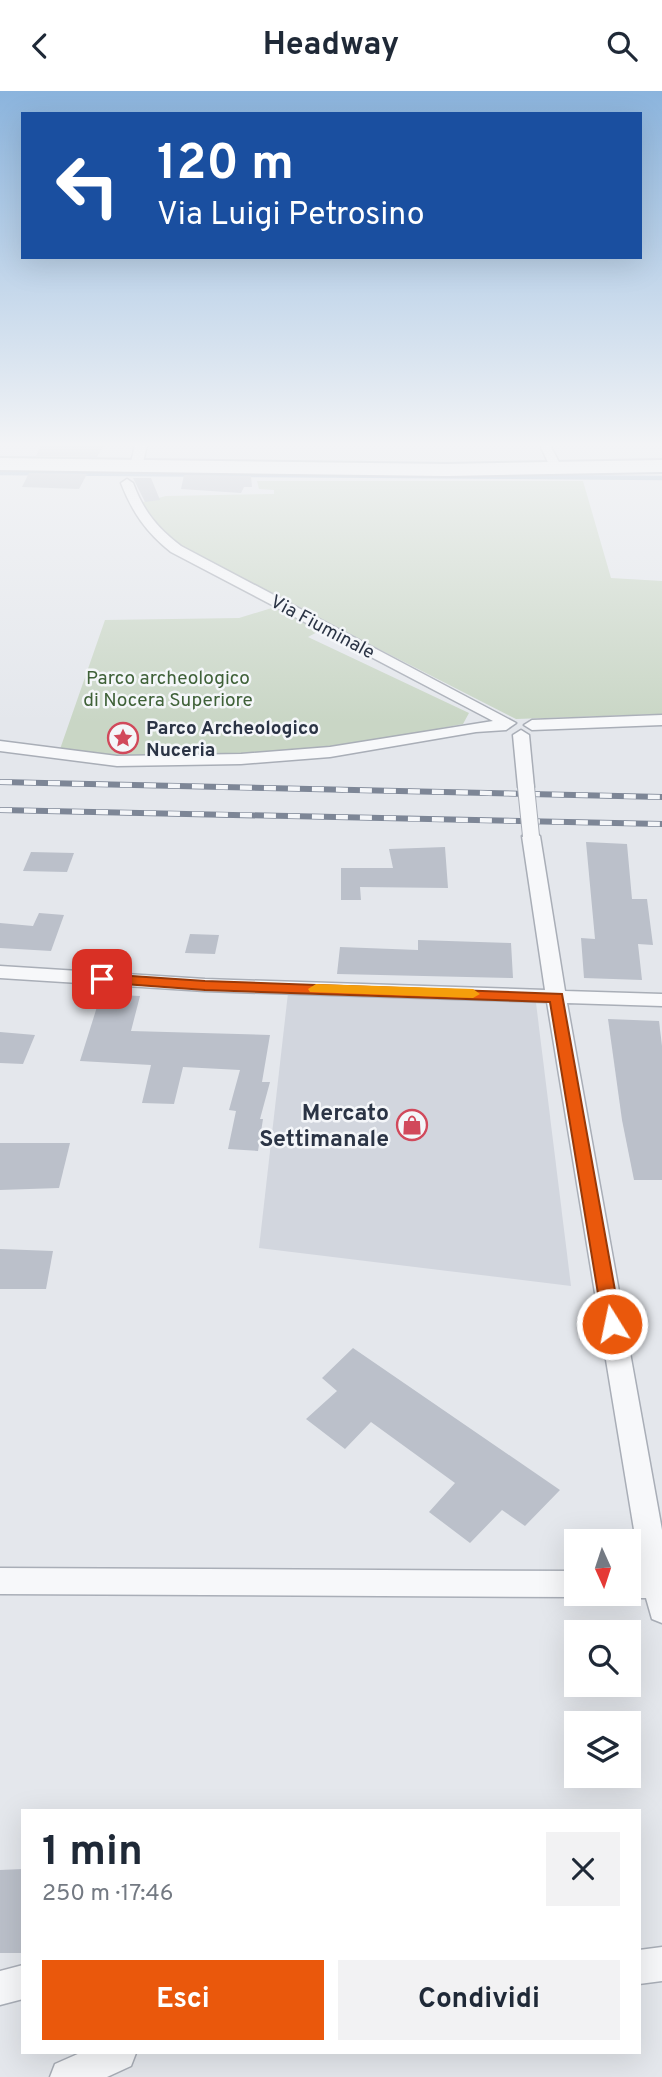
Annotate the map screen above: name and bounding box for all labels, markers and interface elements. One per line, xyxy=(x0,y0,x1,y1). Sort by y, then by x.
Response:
text: Headway xyxy=(263,26,399,66)
icon: back xyxy=(21,27,59,65)
icon: search xyxy=(603,27,641,65)
text: 120 m xyxy=(157,135,294,197)
icon: left xyxy=(42,140,133,231)
text: Via Luigi Petrosino xyxy=(157,196,425,236)
street label: Via Fiuminale xyxy=(266,590,378,665)
park label: Parco archeologico di Nocera Superiore xyxy=(83,667,253,713)
place label: Parco Archeologico Nuceria xyxy=(146,717,319,763)
place icon: Parco Archeologico Nuceria xyxy=(106,721,140,755)
pin xyxy=(72,949,132,1009)
icon: arrive xyxy=(83,960,121,998)
place label: Mercato Settimanale xyxy=(259,1100,389,1155)
shop icon: Mercato Settimanale xyxy=(395,1108,429,1142)
position arrow xyxy=(575,1287,649,1361)
north arrow xyxy=(564,1529,640,1607)
map controls xyxy=(564,1529,641,1788)
button: search xyxy=(564,1620,641,1697)
button: layers xyxy=(564,1711,641,1788)
text: 1 min xyxy=(42,1827,143,1880)
button: close xyxy=(546,1832,620,1906)
text: 250 m · 17:46 xyxy=(42,1880,174,1909)
button: Esci xyxy=(42,1960,324,2040)
button: Condividi xyxy=(338,1960,620,2040)

